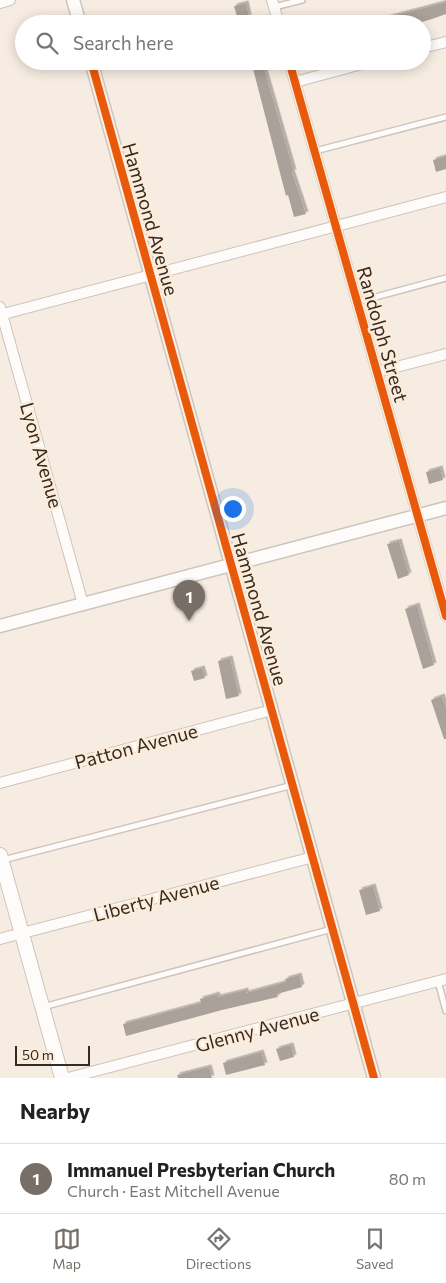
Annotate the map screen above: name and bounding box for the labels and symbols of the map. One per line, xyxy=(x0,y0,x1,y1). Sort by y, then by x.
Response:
street label: Hammond Avenue xyxy=(118,140,184,298)
street label: Randolph Street xyxy=(353,263,413,405)
street label: Lyon Avenue xyxy=(16,399,68,511)
your location xyxy=(220,496,246,522)
street label: Hammond Avenue xyxy=(227,530,293,688)
pin: 1 xyxy=(173,580,205,621)
street label: Patton Avenue xyxy=(72,719,200,773)
street label: Liberty Avenue xyxy=(91,870,221,926)
street label: Glenny Avenue xyxy=(193,1001,321,1057)
scale bar xyxy=(15,1043,90,1066)

